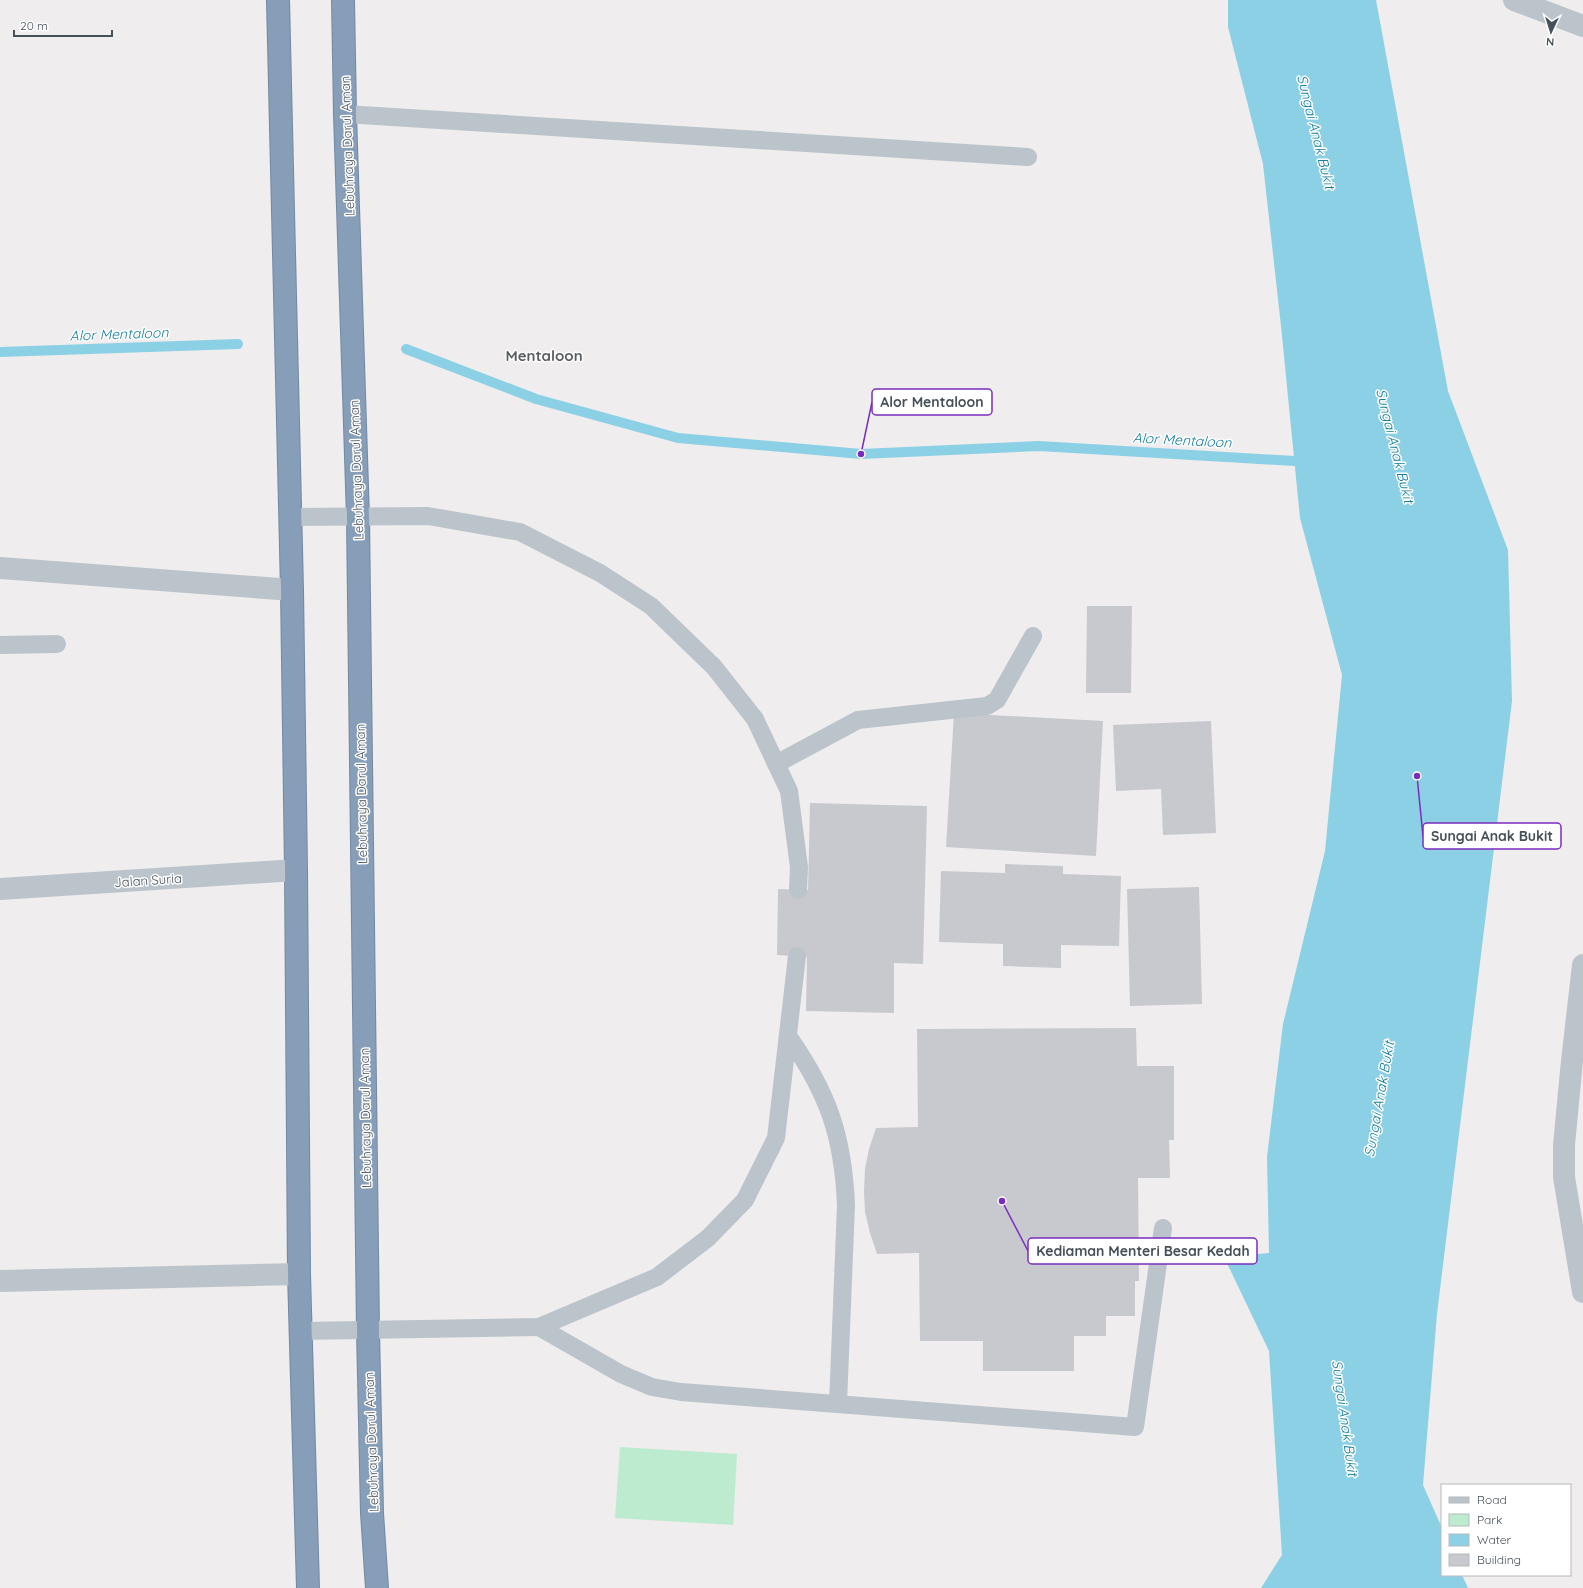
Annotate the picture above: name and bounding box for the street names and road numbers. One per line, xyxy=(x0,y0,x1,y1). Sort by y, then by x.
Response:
street label: Lebuhraya Darul Aman xyxy=(337,76,357,216)
street label: Lebuhraya Darul Aman xyxy=(346,400,366,540)
street label: Lebuhraya Darul Aman xyxy=(352,724,370,864)
street label: Jalan Suria xyxy=(114,870,182,890)
street label: Lebuhraya Darul Aman xyxy=(356,1048,374,1188)
street label: Lebuhraya Darul Aman xyxy=(361,1372,381,1512)

